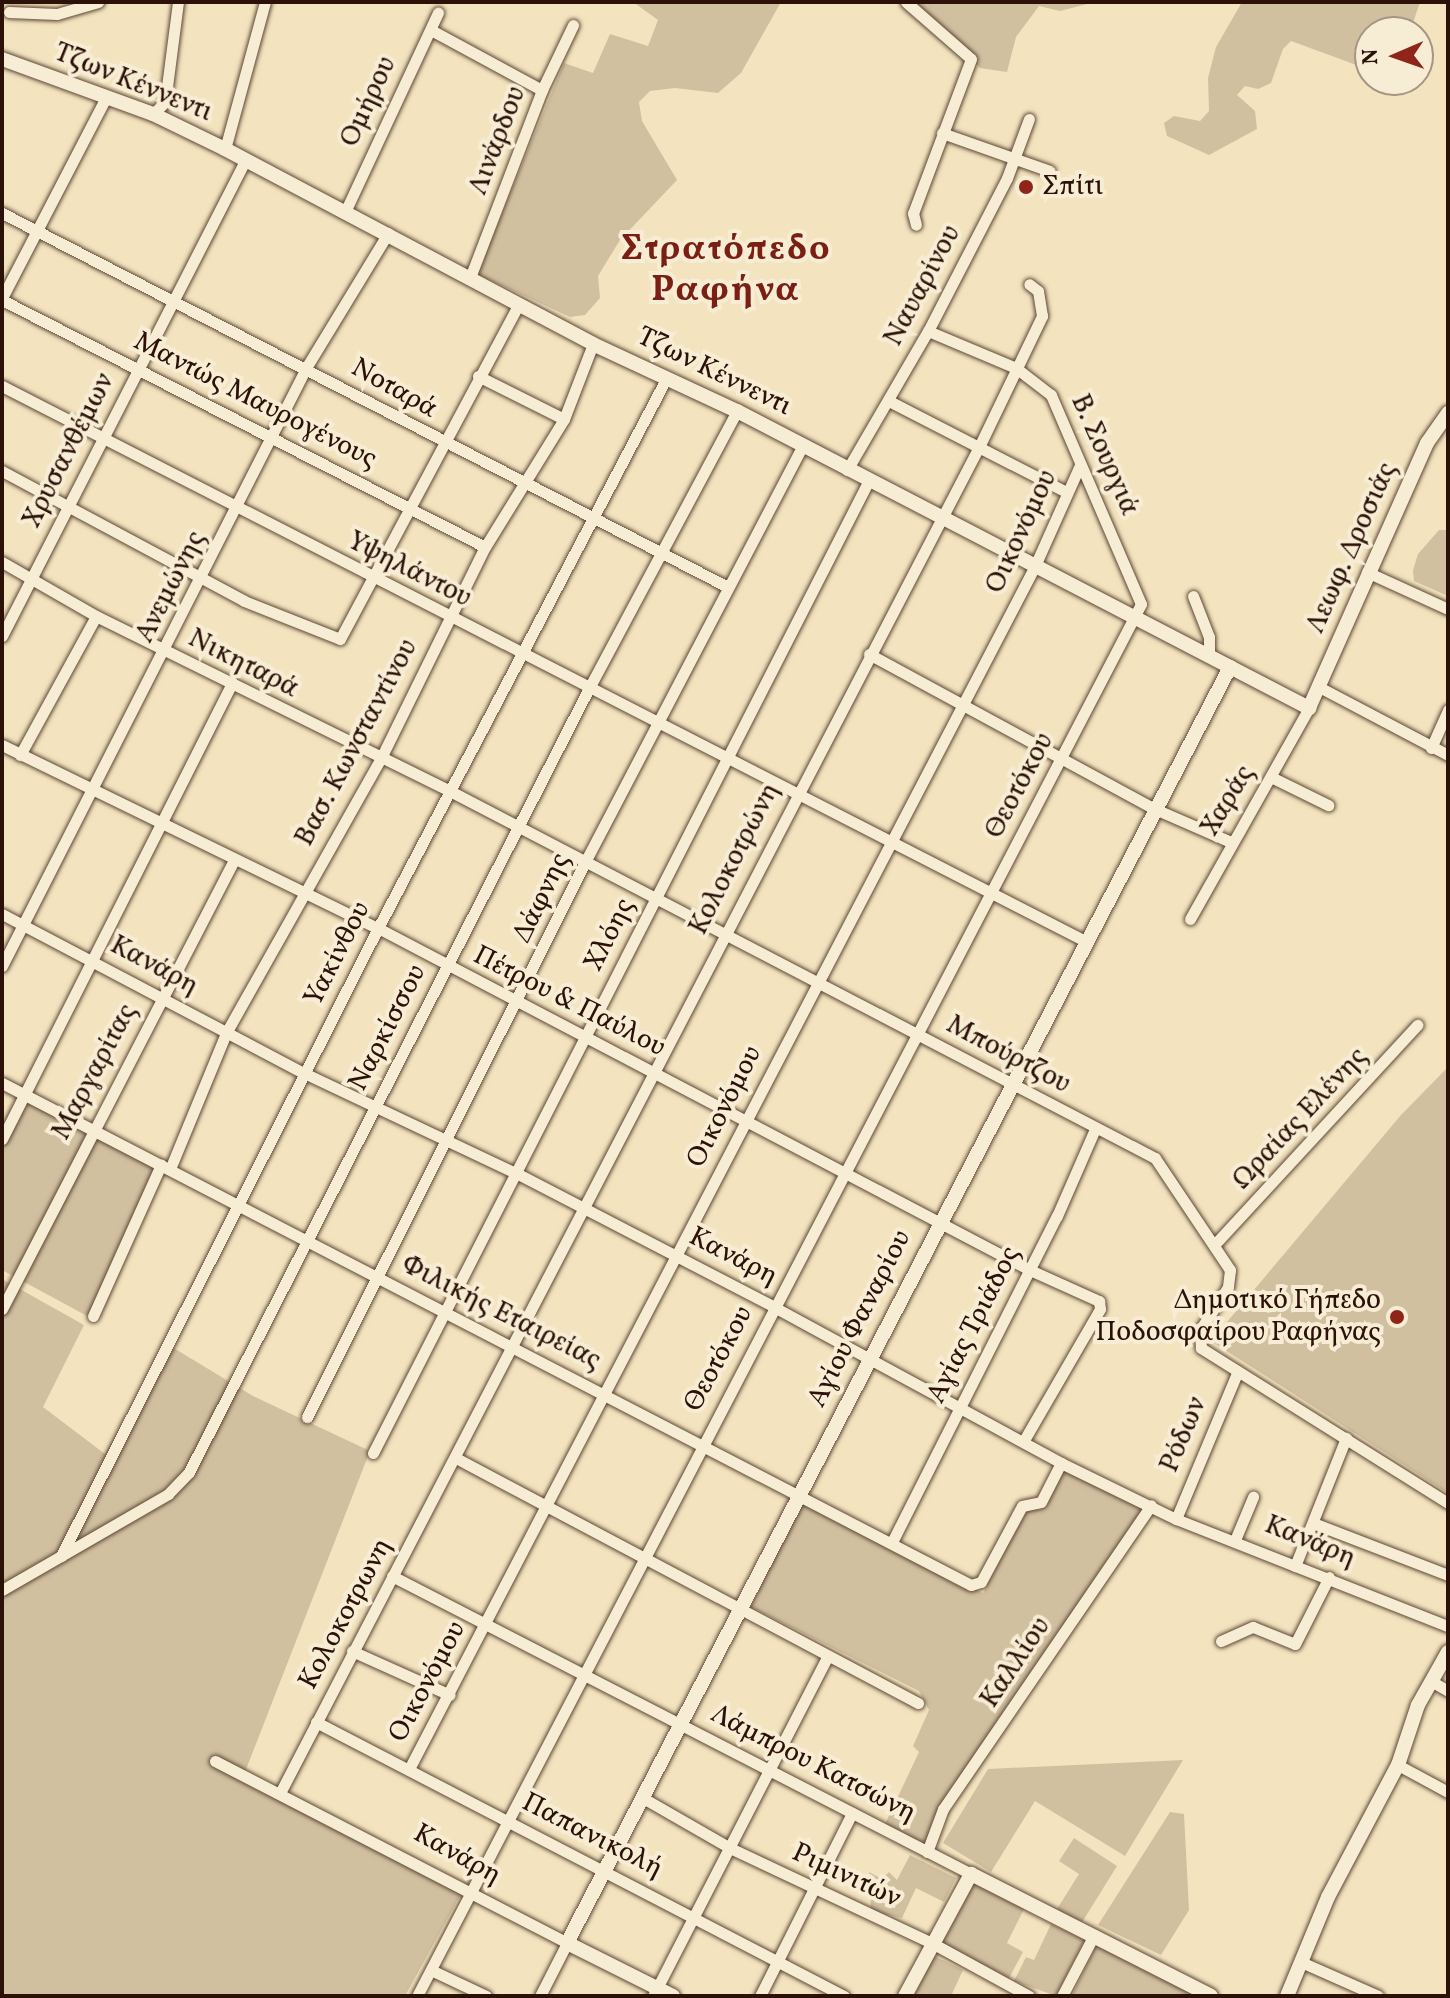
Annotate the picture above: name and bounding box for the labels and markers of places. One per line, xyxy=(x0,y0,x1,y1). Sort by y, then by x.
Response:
place label: Σπίτι xyxy=(1042,170,1103,204)
marker: Σπίτι xyxy=(1017,178,1035,196)
place label: Δημοτικό Γήπεδο Ποδοσφαίρου Ραφήνας xyxy=(1096,1284,1381,1350)
marker: Δημοτικό Γήπεδο Ποδοσφαίρου Ραφήνας xyxy=(1388,1308,1406,1326)

